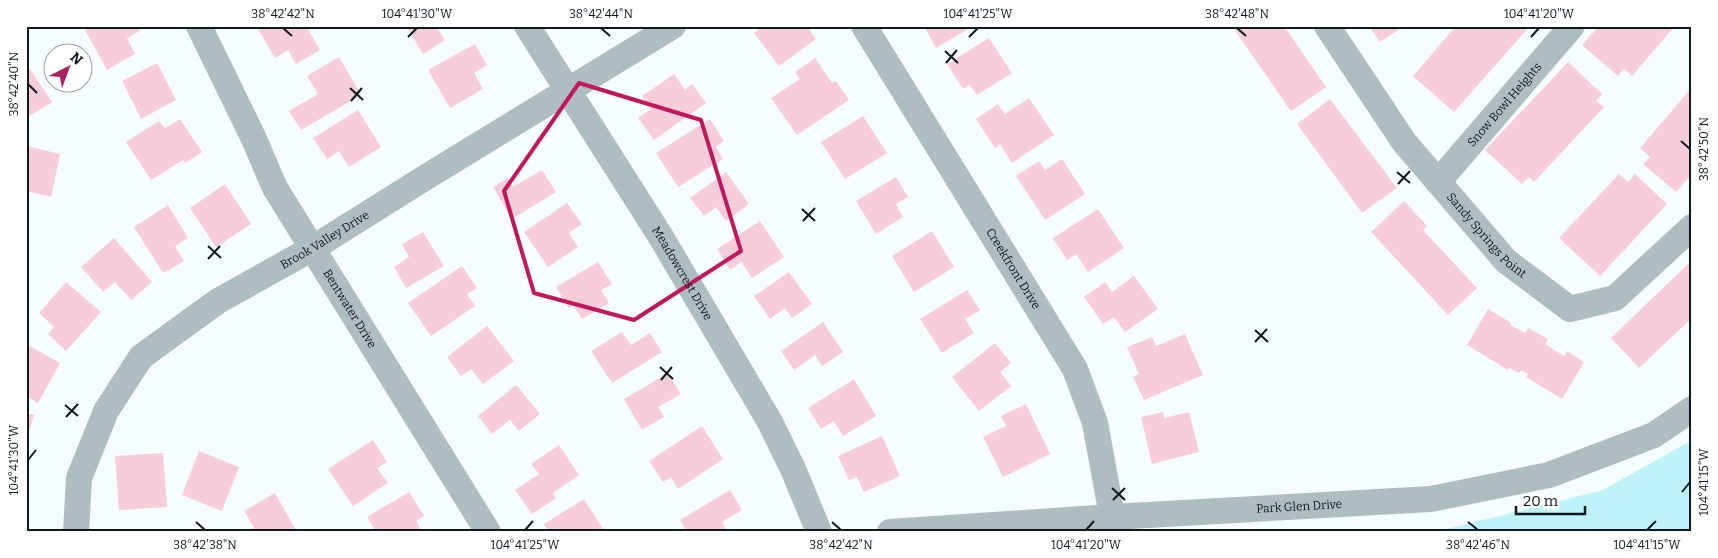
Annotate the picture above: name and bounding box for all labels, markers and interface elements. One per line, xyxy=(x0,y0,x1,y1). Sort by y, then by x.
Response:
text: 38°42'42"N xyxy=(251,7,315,21)
text: 104°41'30"W xyxy=(382,7,453,21)
text: 38°42'44"N xyxy=(569,7,633,21)
text: 104°41'25"W xyxy=(944,7,1013,21)
text: 38°42'48"N xyxy=(1205,7,1269,21)
text: 104°41'20"W xyxy=(1504,7,1575,21)
north arrow xyxy=(42,42,92,92)
text: N xyxy=(67,49,86,69)
text: 38°42'40"N xyxy=(7,51,21,116)
street label: Snow Bowl Heights xyxy=(1465,60,1545,150)
text: 38°42'50"N xyxy=(1697,117,1711,181)
street label: Sandy Springs Point xyxy=(1444,190,1530,281)
street label: Brook Valley Drive xyxy=(278,208,372,272)
street label: Meadowcrest Drive xyxy=(649,224,715,323)
street label: Creekfront Drive xyxy=(983,226,1044,312)
street label: Bentwater Drive xyxy=(320,267,379,351)
text: 104°41'30"W xyxy=(7,424,21,495)
text: 104°41'15"W xyxy=(1697,448,1711,516)
scale bar xyxy=(1516,483,1584,515)
text: 20 m xyxy=(1523,492,1559,510)
street label: Park Glen Drive xyxy=(1256,497,1343,516)
text: 38°42'38"N xyxy=(173,538,237,552)
text: 104°41'25"W xyxy=(491,538,560,552)
text: 38°42'42"N xyxy=(809,538,873,552)
text: 104°41'20"W xyxy=(1051,538,1122,552)
text: 38°42'46"N xyxy=(1446,538,1510,552)
text: 104°41'15"W xyxy=(1613,538,1681,552)

